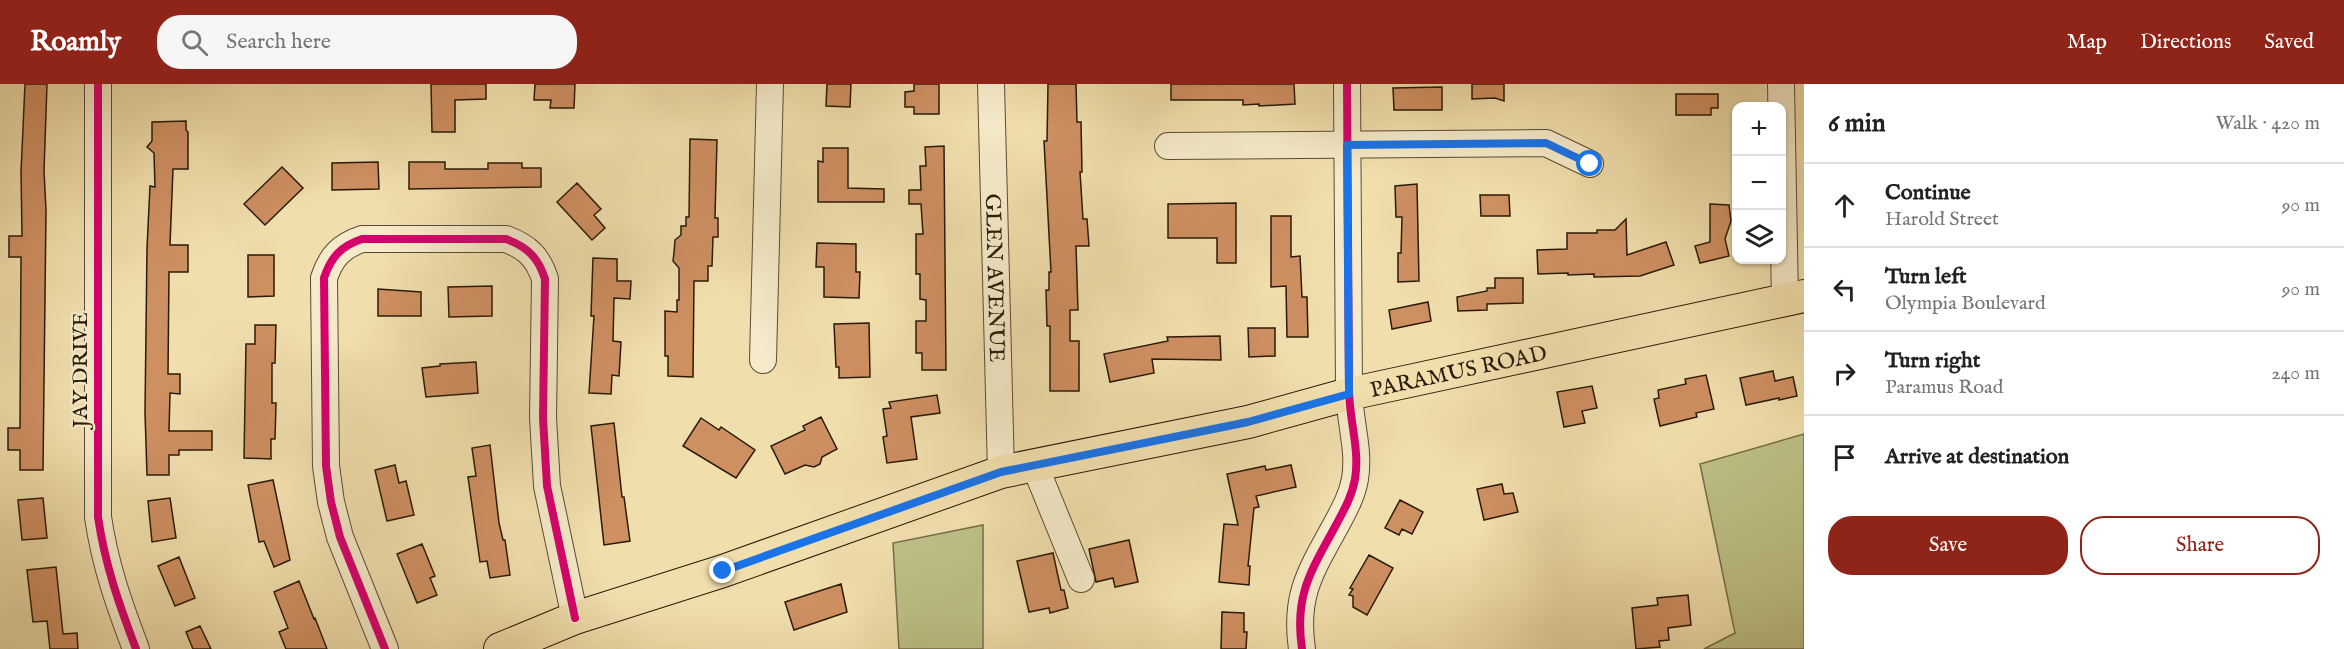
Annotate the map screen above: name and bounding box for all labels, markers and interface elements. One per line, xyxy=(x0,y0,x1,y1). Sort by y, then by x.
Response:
search box xyxy=(157,15,577,69)
text: Roamly xyxy=(30,25,121,60)
icon: search xyxy=(178,26,211,59)
text: Search here xyxy=(226,28,331,56)
text: Map xyxy=(2067,29,2107,56)
text: Directions xyxy=(2140,29,2231,56)
text: Saved xyxy=(2264,29,2314,56)
map controls xyxy=(1732,102,1786,264)
button: + xyxy=(1732,102,1786,156)
text: 6 min xyxy=(1828,107,1886,140)
text: Walk · 420 m xyxy=(2215,111,2320,136)
route start xyxy=(1576,150,1602,176)
button: − xyxy=(1732,156,1786,210)
text: Continue xyxy=(1885,179,1971,207)
icon: ahead xyxy=(1828,189,1861,222)
street label: GLEN AVENUE xyxy=(978,193,1010,363)
text: 90 m xyxy=(2282,193,2320,218)
text: Harold Street xyxy=(1885,207,1999,232)
button: layers xyxy=(1732,210,1786,264)
text: Turn left xyxy=(1885,263,1967,291)
icon: left xyxy=(1828,273,1861,306)
text: 90 m xyxy=(2282,277,2320,302)
text: Olympia Boulevard xyxy=(1885,291,2046,316)
street label: JAY DRIVE xyxy=(67,312,95,431)
street label: PARAMUS ROAD xyxy=(1367,340,1550,405)
text: Turn right xyxy=(1885,347,1980,375)
icon: right xyxy=(1828,357,1861,390)
text: 240 m xyxy=(2271,361,2320,386)
text: Paramus Road xyxy=(1885,375,2003,400)
icon: arrive xyxy=(1828,441,1861,474)
text: Arrive at destination xyxy=(1885,443,2069,471)
button: Save xyxy=(1828,516,2068,575)
button: Share xyxy=(2080,516,2320,575)
route end xyxy=(709,557,735,583)

